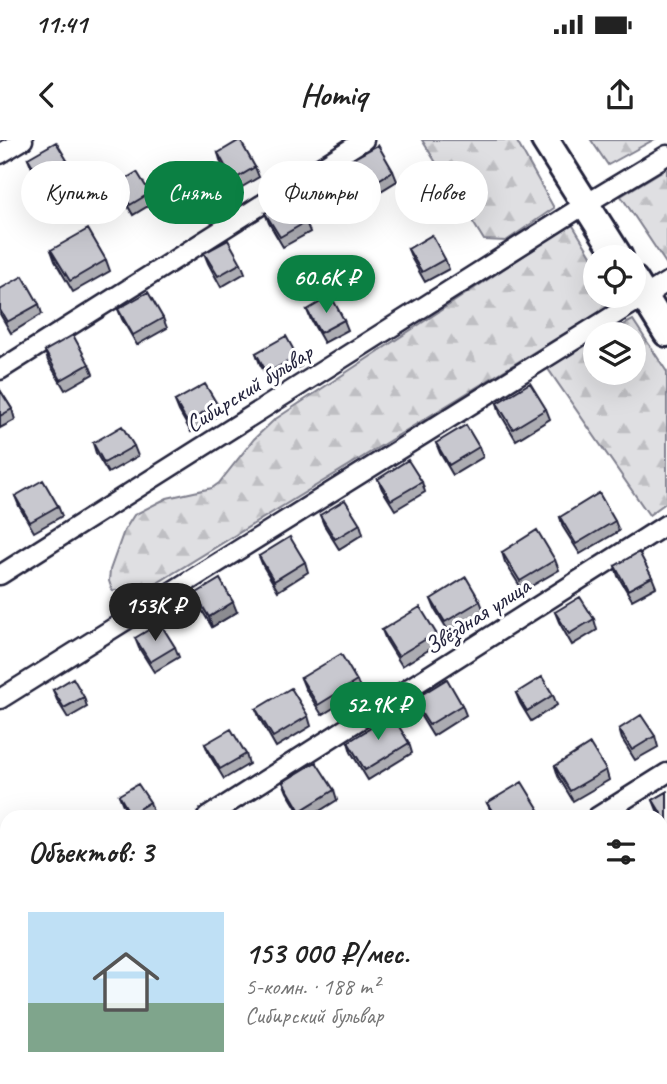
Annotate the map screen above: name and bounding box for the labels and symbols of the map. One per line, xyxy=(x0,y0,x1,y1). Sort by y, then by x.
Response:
pin: 60.6K ₽ xyxy=(261,256,391,315)
street label: Сибирский бульвар xyxy=(180,336,320,439)
street label: Звёздная улица xyxy=(418,570,537,662)
pin: 153K ₽ xyxy=(98,584,212,643)
pin: 52.9K ₽ xyxy=(313,682,443,742)

